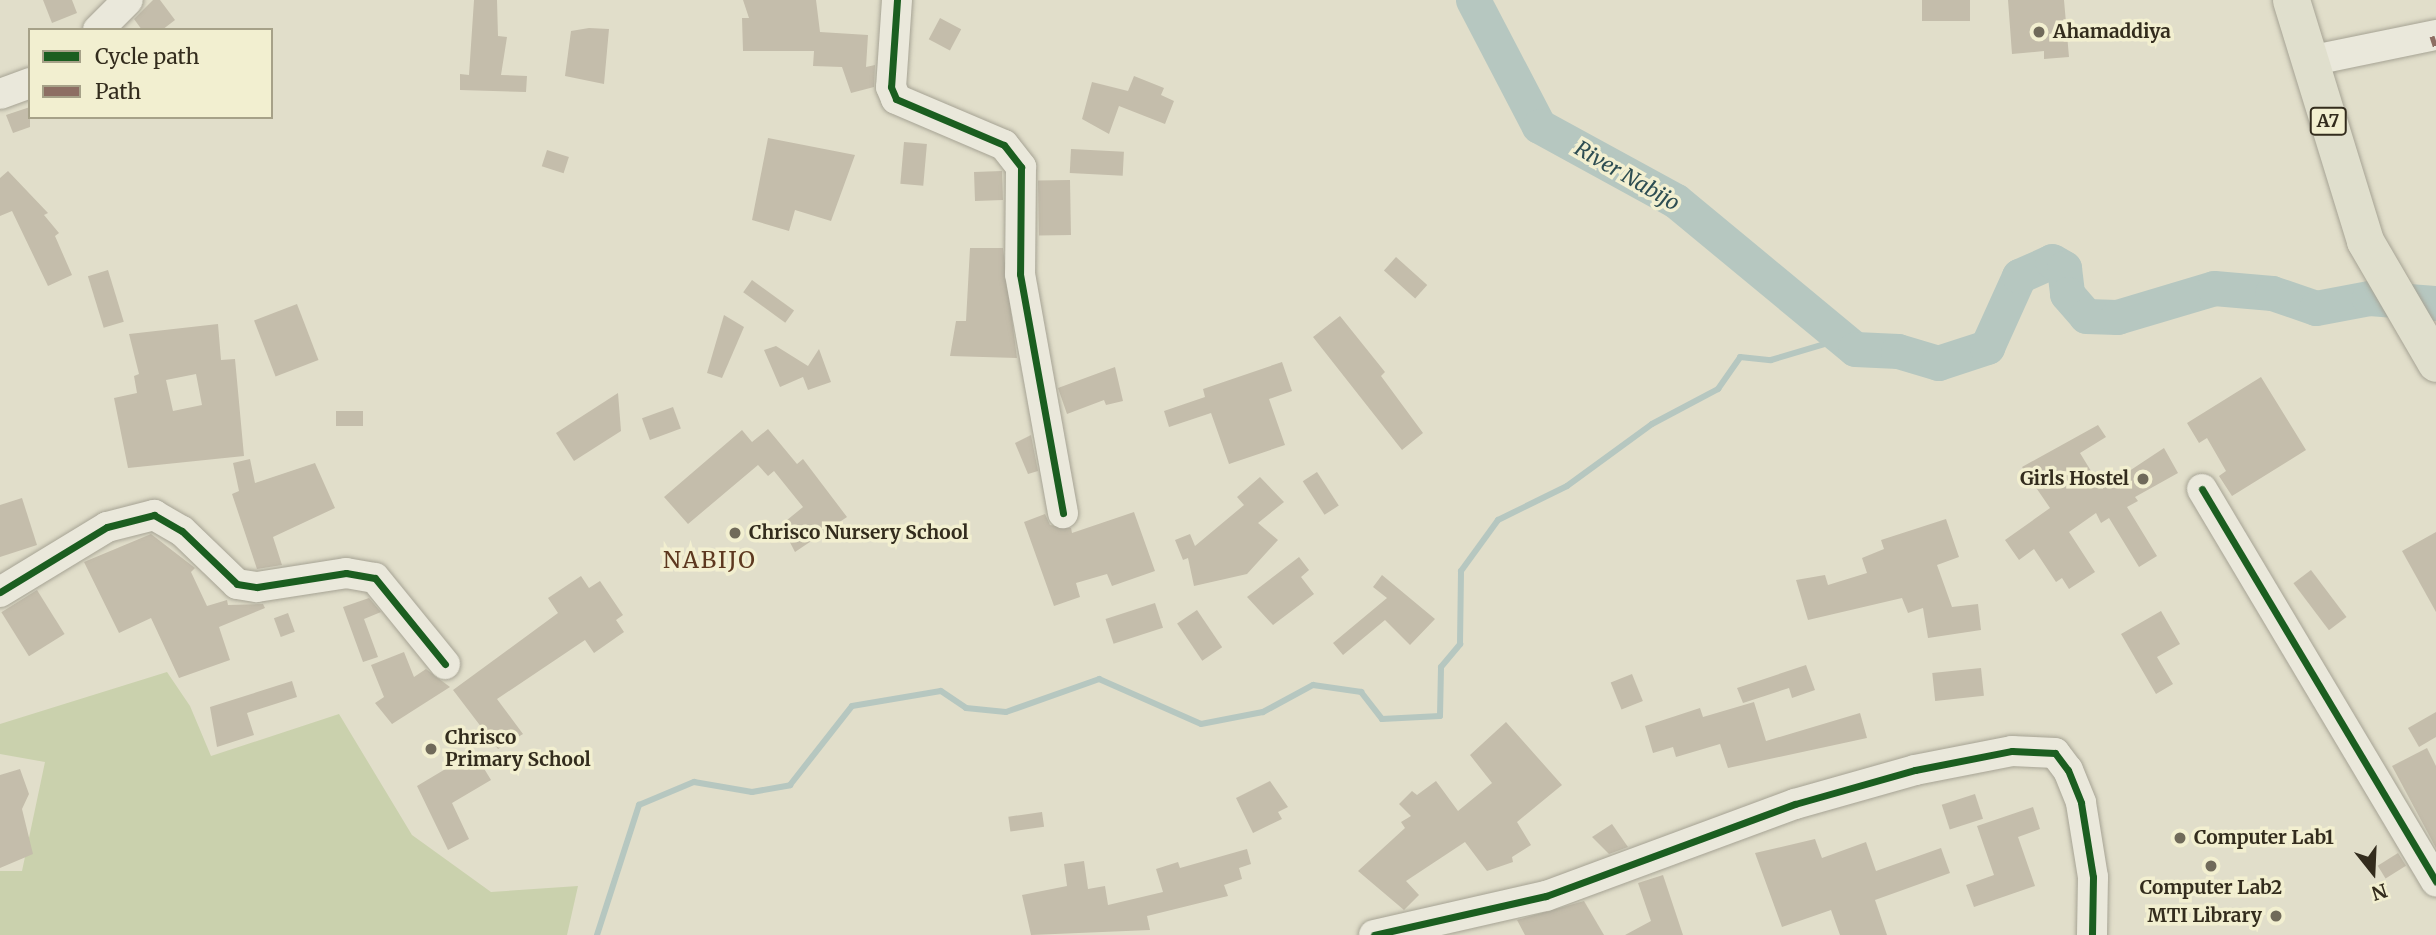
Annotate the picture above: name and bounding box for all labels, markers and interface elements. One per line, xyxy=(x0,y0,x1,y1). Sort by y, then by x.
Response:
place label: Ahamaddiya xyxy=(2053,21,2171,43)
marker: Ahamaddiya xyxy=(2031,24,2047,40)
legend xyxy=(28,28,273,119)
text: Cycle path xyxy=(95,43,199,70)
text: Path xyxy=(95,78,141,105)
road number: A7 xyxy=(2309,106,2347,136)
water label: River Nabijo xyxy=(1570,136,1684,216)
place label: Girls Hostel xyxy=(2020,468,2129,490)
marker: Girls Hostel xyxy=(2135,471,2151,487)
place label: Chrisco Nursery School xyxy=(749,522,968,544)
marker: Chrisco Nursery School xyxy=(727,525,743,541)
district label: NABIJO xyxy=(664,546,756,574)
place label: Chrisco Primary School xyxy=(445,727,591,771)
marker: Chrisco Primary School xyxy=(423,741,439,757)
place label: Computer Lab1 xyxy=(2194,827,2334,849)
marker: Computer Lab1 xyxy=(2172,830,2188,846)
north arrow xyxy=(2338,837,2408,907)
marker: Computer Lab2 xyxy=(2203,858,2219,874)
place label: Computer Lab2 xyxy=(2140,877,2282,899)
text: N xyxy=(2369,878,2390,906)
place label: MTI Library xyxy=(2147,905,2262,927)
marker: MTI Library xyxy=(2268,908,2284,924)

